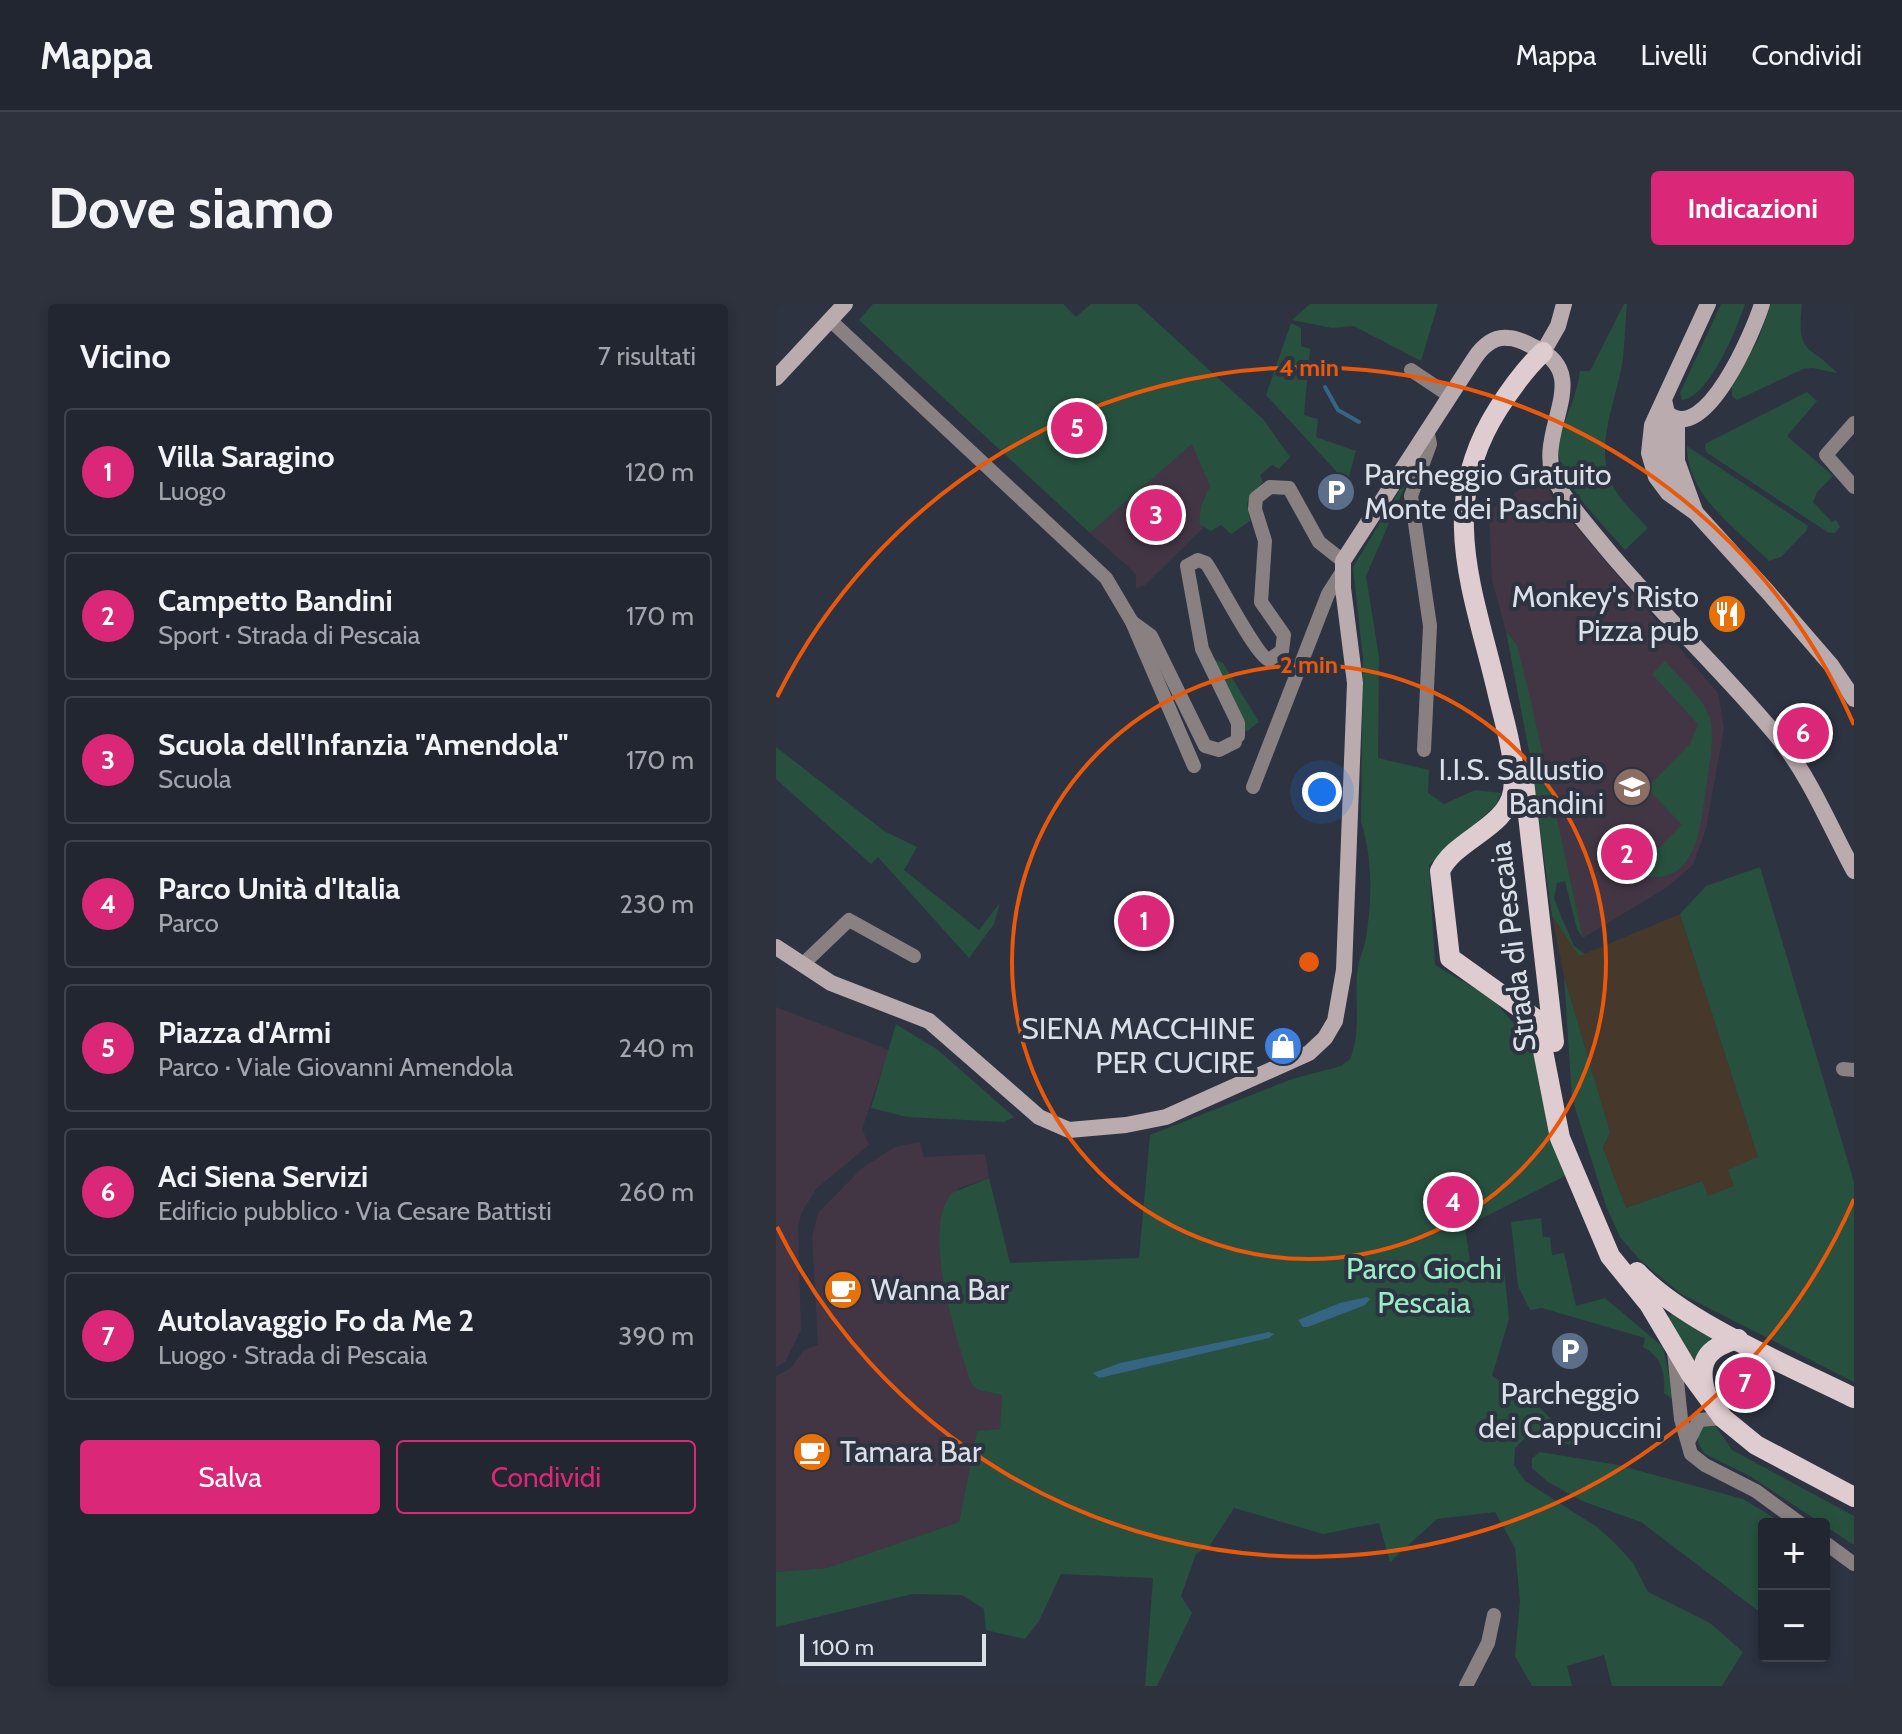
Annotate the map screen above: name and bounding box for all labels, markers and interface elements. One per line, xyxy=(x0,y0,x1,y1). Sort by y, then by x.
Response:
text: Mappa xyxy=(40,32,153,79)
text: Mappa xyxy=(1516,38,1596,72)
text: Livelli xyxy=(1640,38,1707,72)
text: Condividi xyxy=(1751,38,1862,72)
button: Indicazioni xyxy=(1651,171,1854,245)
text: Dove siamo xyxy=(48,174,334,242)
text: Vicino xyxy=(80,335,171,377)
text: 7 risultati xyxy=(598,340,696,372)
text: 4 min xyxy=(1279,353,1339,382)
pin: 5 xyxy=(1051,398,1103,458)
text: Villa Saragino xyxy=(158,438,335,475)
text: 1 xyxy=(103,456,113,488)
text: 120 m xyxy=(625,456,694,488)
place label: Parcheggio Gratuito Monte dei Paschi xyxy=(1364,456,1612,527)
parking icon: Parcheggio Gratuito Monte dei Paschi xyxy=(1315,471,1357,513)
text: Luogo xyxy=(158,475,226,507)
pin: 3 xyxy=(1130,485,1182,545)
place label: Monkey's Risto Pizza pub xyxy=(1511,578,1699,649)
text: Campetto Bandini xyxy=(158,582,393,619)
restaurant icon: Monkey's Risto Pizza pub xyxy=(1706,593,1748,635)
text: 2 xyxy=(101,600,115,632)
text: 170 m xyxy=(626,600,694,632)
text: Sport · Strada di Pescaia xyxy=(158,619,420,651)
text: 2 min xyxy=(1280,650,1338,679)
pin: 6 xyxy=(1777,703,1829,763)
text: Scuola dell'Infanzia "Amendola" xyxy=(158,726,568,763)
text: 3 xyxy=(101,744,115,776)
text: 170 m xyxy=(626,744,694,776)
place label: I.I.S. Sallustio Bandini xyxy=(1439,751,1604,822)
text: Scuola xyxy=(158,763,232,795)
school or university icon: I.I.S. Sallustio Bandini xyxy=(1611,766,1653,808)
your location xyxy=(1302,772,1342,812)
pin: 2 xyxy=(1601,824,1653,884)
street label: Strada di Pescaia xyxy=(1481,839,1544,1054)
text: Parco Unità d'Italia xyxy=(158,870,400,907)
text: 4 xyxy=(100,888,116,920)
text: 230 m xyxy=(620,888,694,920)
pin: 1 xyxy=(1118,891,1170,951)
text: Parco xyxy=(158,907,219,939)
centre of rings xyxy=(1295,948,1323,976)
place label: SIENA MACCHINE PER CUCIRE xyxy=(1021,1010,1255,1081)
text: Piazza d'Armi xyxy=(158,1014,331,1051)
shop icon: SIENA MACCHINE PER CUCIRE xyxy=(1262,1025,1304,1067)
text: 5 xyxy=(101,1032,115,1064)
text: 240 m xyxy=(619,1032,694,1064)
text: Parco · Viale Giovanni Amendola xyxy=(158,1051,513,1083)
text: Aci Siena Servizi xyxy=(158,1158,368,1195)
pin: 4 xyxy=(1427,1172,1479,1232)
text: 6 xyxy=(101,1176,115,1208)
text: 260 m xyxy=(619,1176,694,1208)
text: Edificio pubblico · Via Cesare Battisti xyxy=(158,1195,552,1227)
park label: Parco Giochi Pescaia xyxy=(1346,1250,1502,1321)
cafe icon: Wanna Bar xyxy=(822,1269,864,1311)
place label: Wanna Bar xyxy=(871,1271,1010,1308)
text: Autolavaggio Fo da Me 2 xyxy=(158,1302,474,1339)
text: 7 xyxy=(101,1320,115,1352)
text: 390 m xyxy=(618,1320,694,1352)
parking icon: Parcheggio dei Cappuccini xyxy=(1549,1330,1591,1372)
text: Luogo · Strada di Pescaia xyxy=(158,1339,427,1371)
pin: 7 xyxy=(1719,1353,1771,1413)
place label: Parcheggio dei Cappuccini xyxy=(1478,1375,1662,1446)
cafe icon: Tamara Bar xyxy=(791,1431,833,1473)
place label: Tamara Bar xyxy=(840,1433,982,1470)
button: Salva xyxy=(80,1440,380,1514)
button: Condividi xyxy=(396,1440,696,1514)
map controls xyxy=(1758,1518,1830,1662)
button: + xyxy=(1758,1518,1830,1590)
button: − xyxy=(1758,1590,1830,1662)
scale bar xyxy=(800,1630,986,1666)
text: 100 m xyxy=(812,1634,874,1661)

